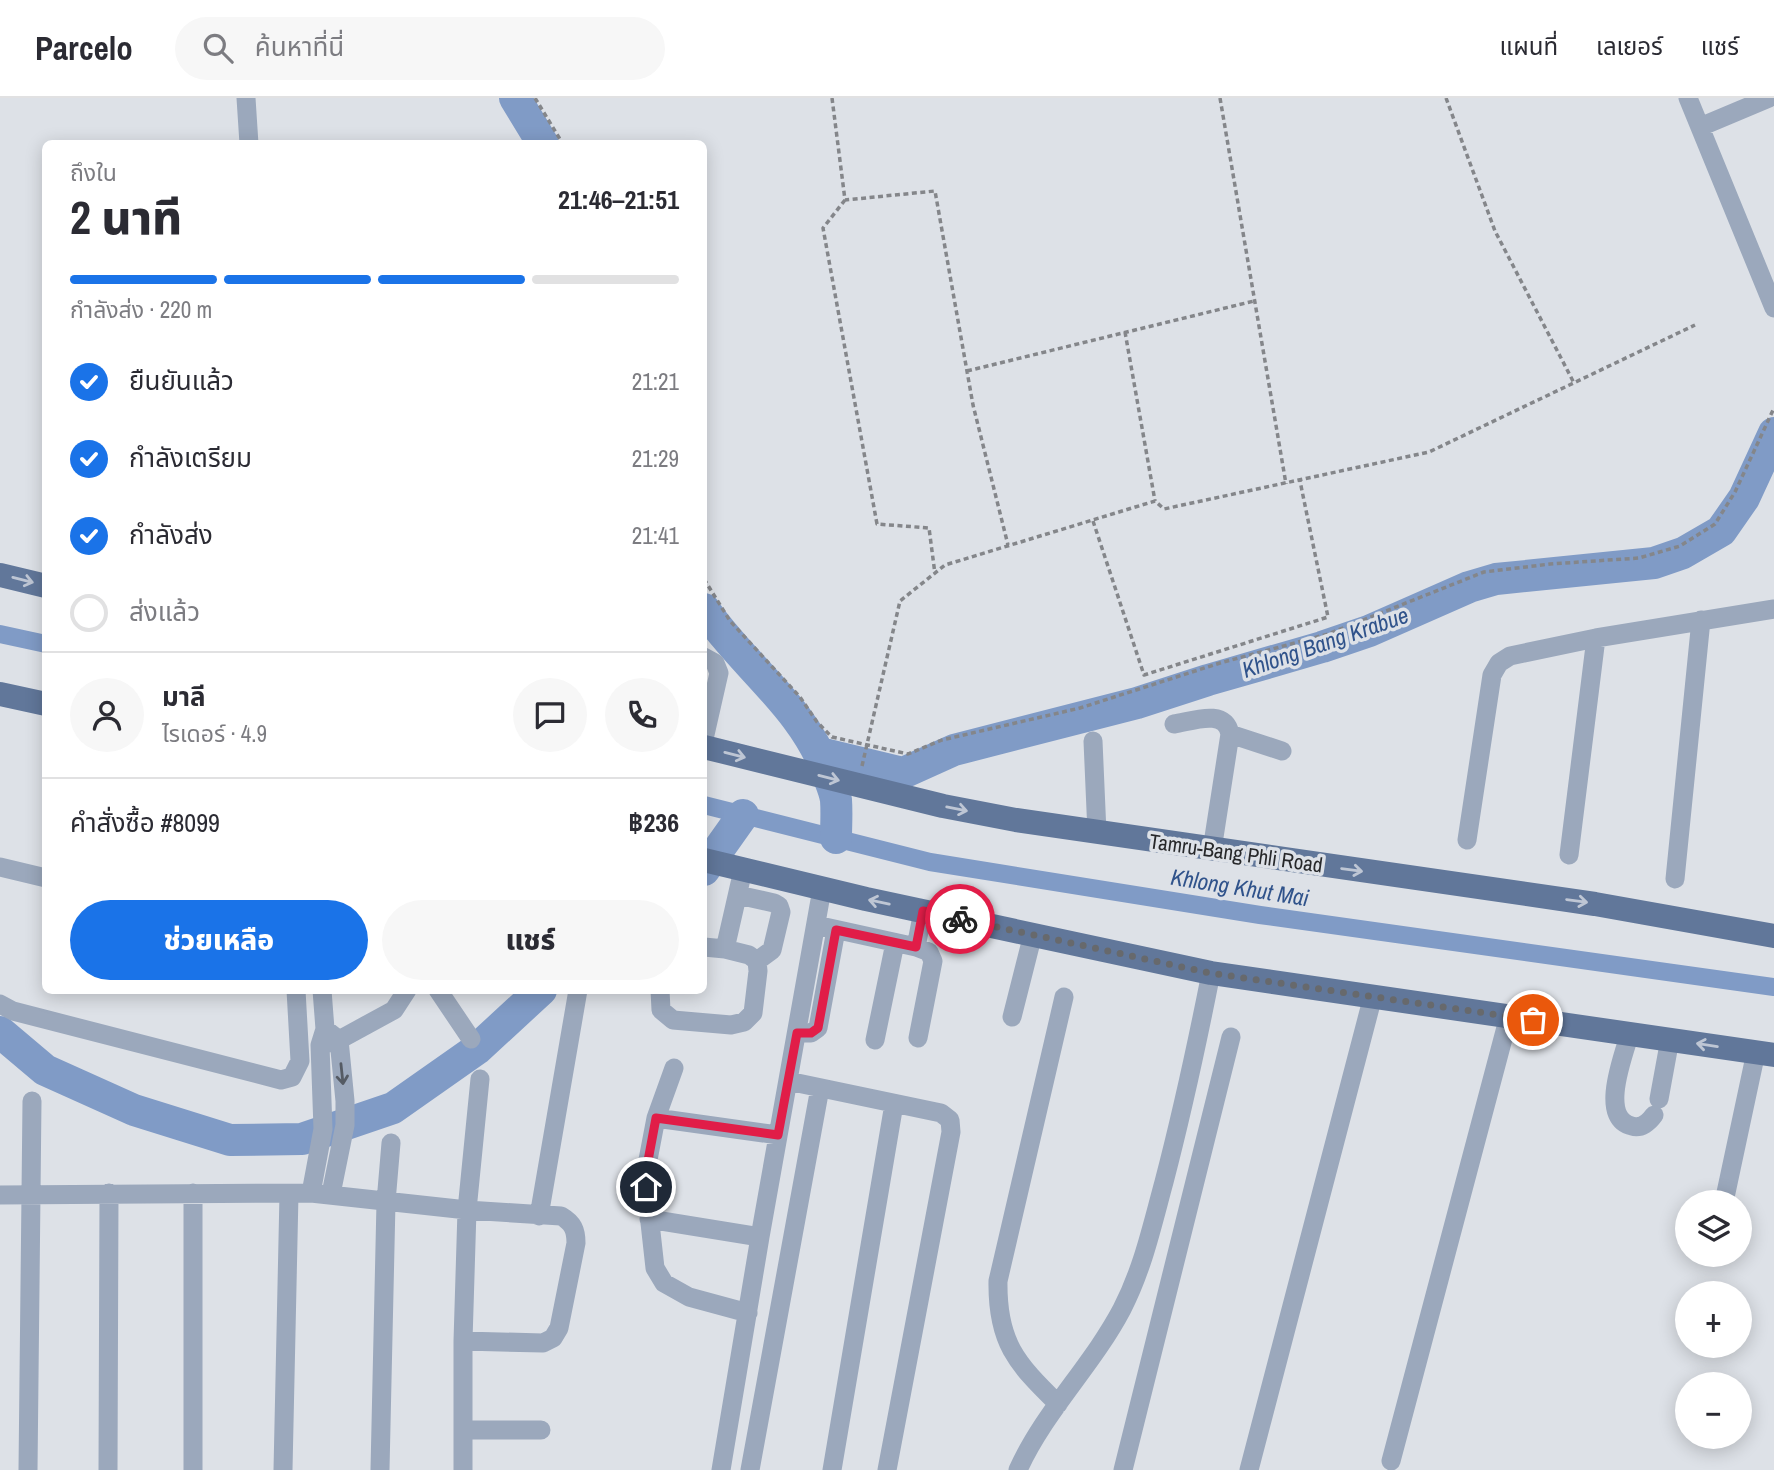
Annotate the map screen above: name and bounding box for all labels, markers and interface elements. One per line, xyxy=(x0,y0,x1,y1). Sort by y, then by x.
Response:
search box xyxy=(175,17,665,80)
text: Parcelo xyxy=(35,26,133,70)
icon: search xyxy=(199,29,237,67)
text: ค้นหาที่นี่ xyxy=(255,29,344,64)
text: แผนที่ xyxy=(1500,30,1558,62)
text: เลเยอร์ xyxy=(1596,30,1663,62)
text: แชร์ xyxy=(1701,30,1739,62)
text: ถึงใน xyxy=(70,157,117,188)
text: 21:46–21:51 xyxy=(558,182,679,217)
text: 2 นาที xyxy=(70,186,182,248)
text: กำลังส่ง · 220 m xyxy=(70,294,212,325)
icon: check xyxy=(70,363,108,401)
text: ยืนยันแล้ว xyxy=(129,363,234,398)
text: 21:21 xyxy=(632,366,679,397)
icon: check xyxy=(70,440,108,478)
text: กำลังเตรียม xyxy=(129,440,252,475)
text: 21:29 xyxy=(632,443,679,474)
icon: check xyxy=(70,517,108,555)
text: กำลังส่ง xyxy=(129,517,213,552)
text: 21:41 xyxy=(632,520,679,551)
one-way arrow xyxy=(11,574,34,587)
text: ส่งแล้ว xyxy=(129,594,200,629)
water label: Khlong Bang Krabue xyxy=(1238,599,1412,685)
button: person xyxy=(70,678,144,752)
button: chat xyxy=(513,678,587,752)
button: phone xyxy=(605,678,679,752)
text: มาลี xyxy=(162,679,206,714)
text: ไรเดอร์ · 4.9 xyxy=(162,718,267,749)
one-way arrow xyxy=(723,749,746,762)
one-way arrow xyxy=(817,772,840,785)
one-way arrow xyxy=(945,802,968,816)
text: คำสั่งซื้อ #8099 xyxy=(70,805,220,840)
text: ฿236 xyxy=(628,805,679,840)
street label: Tamru-Bang Phli Road xyxy=(1148,826,1324,880)
water label: Khlong Khut Mai xyxy=(1169,861,1312,913)
one-way arrow xyxy=(1340,863,1362,876)
courier xyxy=(925,884,995,954)
one-way arrow xyxy=(868,894,891,908)
one-way arrow xyxy=(1565,895,1588,908)
button: ช่วยเหลือ xyxy=(70,900,368,980)
button: แชร์ xyxy=(382,900,679,980)
icon: bike xyxy=(941,900,979,938)
pin xyxy=(1503,990,1563,1050)
icon: bag xyxy=(1514,1001,1552,1039)
one-way arrow xyxy=(1696,1038,1718,1051)
one-way arrow xyxy=(336,1062,349,1084)
pin xyxy=(616,1157,676,1217)
icon: home xyxy=(627,1168,665,1206)
map controls xyxy=(1675,1190,1752,1449)
button: layers xyxy=(1675,1190,1752,1267)
button: + xyxy=(1675,1281,1752,1358)
button: − xyxy=(1675,1372,1752,1449)

